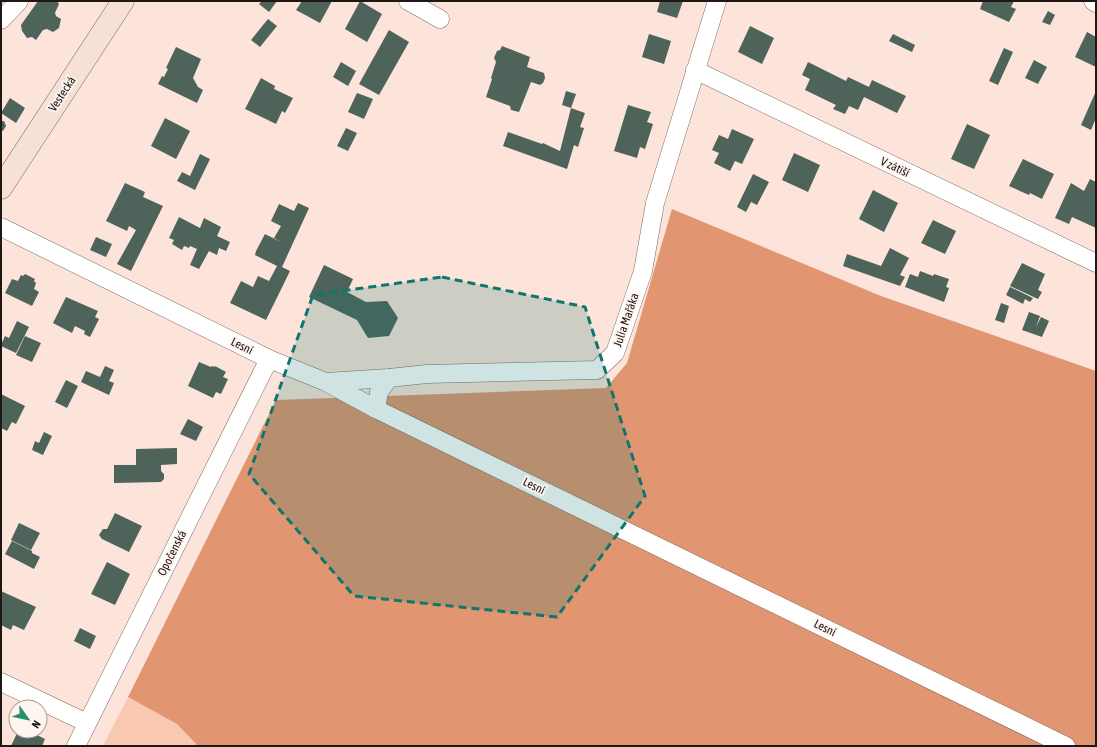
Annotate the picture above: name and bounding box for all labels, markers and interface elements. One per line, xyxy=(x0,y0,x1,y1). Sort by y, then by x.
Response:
street label: Vestecká xyxy=(45,74,79,114)
street label: V zátiší xyxy=(878,154,912,180)
street label: Julia Mařáka xyxy=(610,291,642,349)
street label: Lesní xyxy=(229,335,256,357)
street label: Lesní xyxy=(521,475,548,497)
street label: Opočenská xyxy=(155,528,189,578)
street label: Lesní xyxy=(812,617,839,639)
north arrow xyxy=(8,699,48,739)
text: N xyxy=(30,718,43,730)

